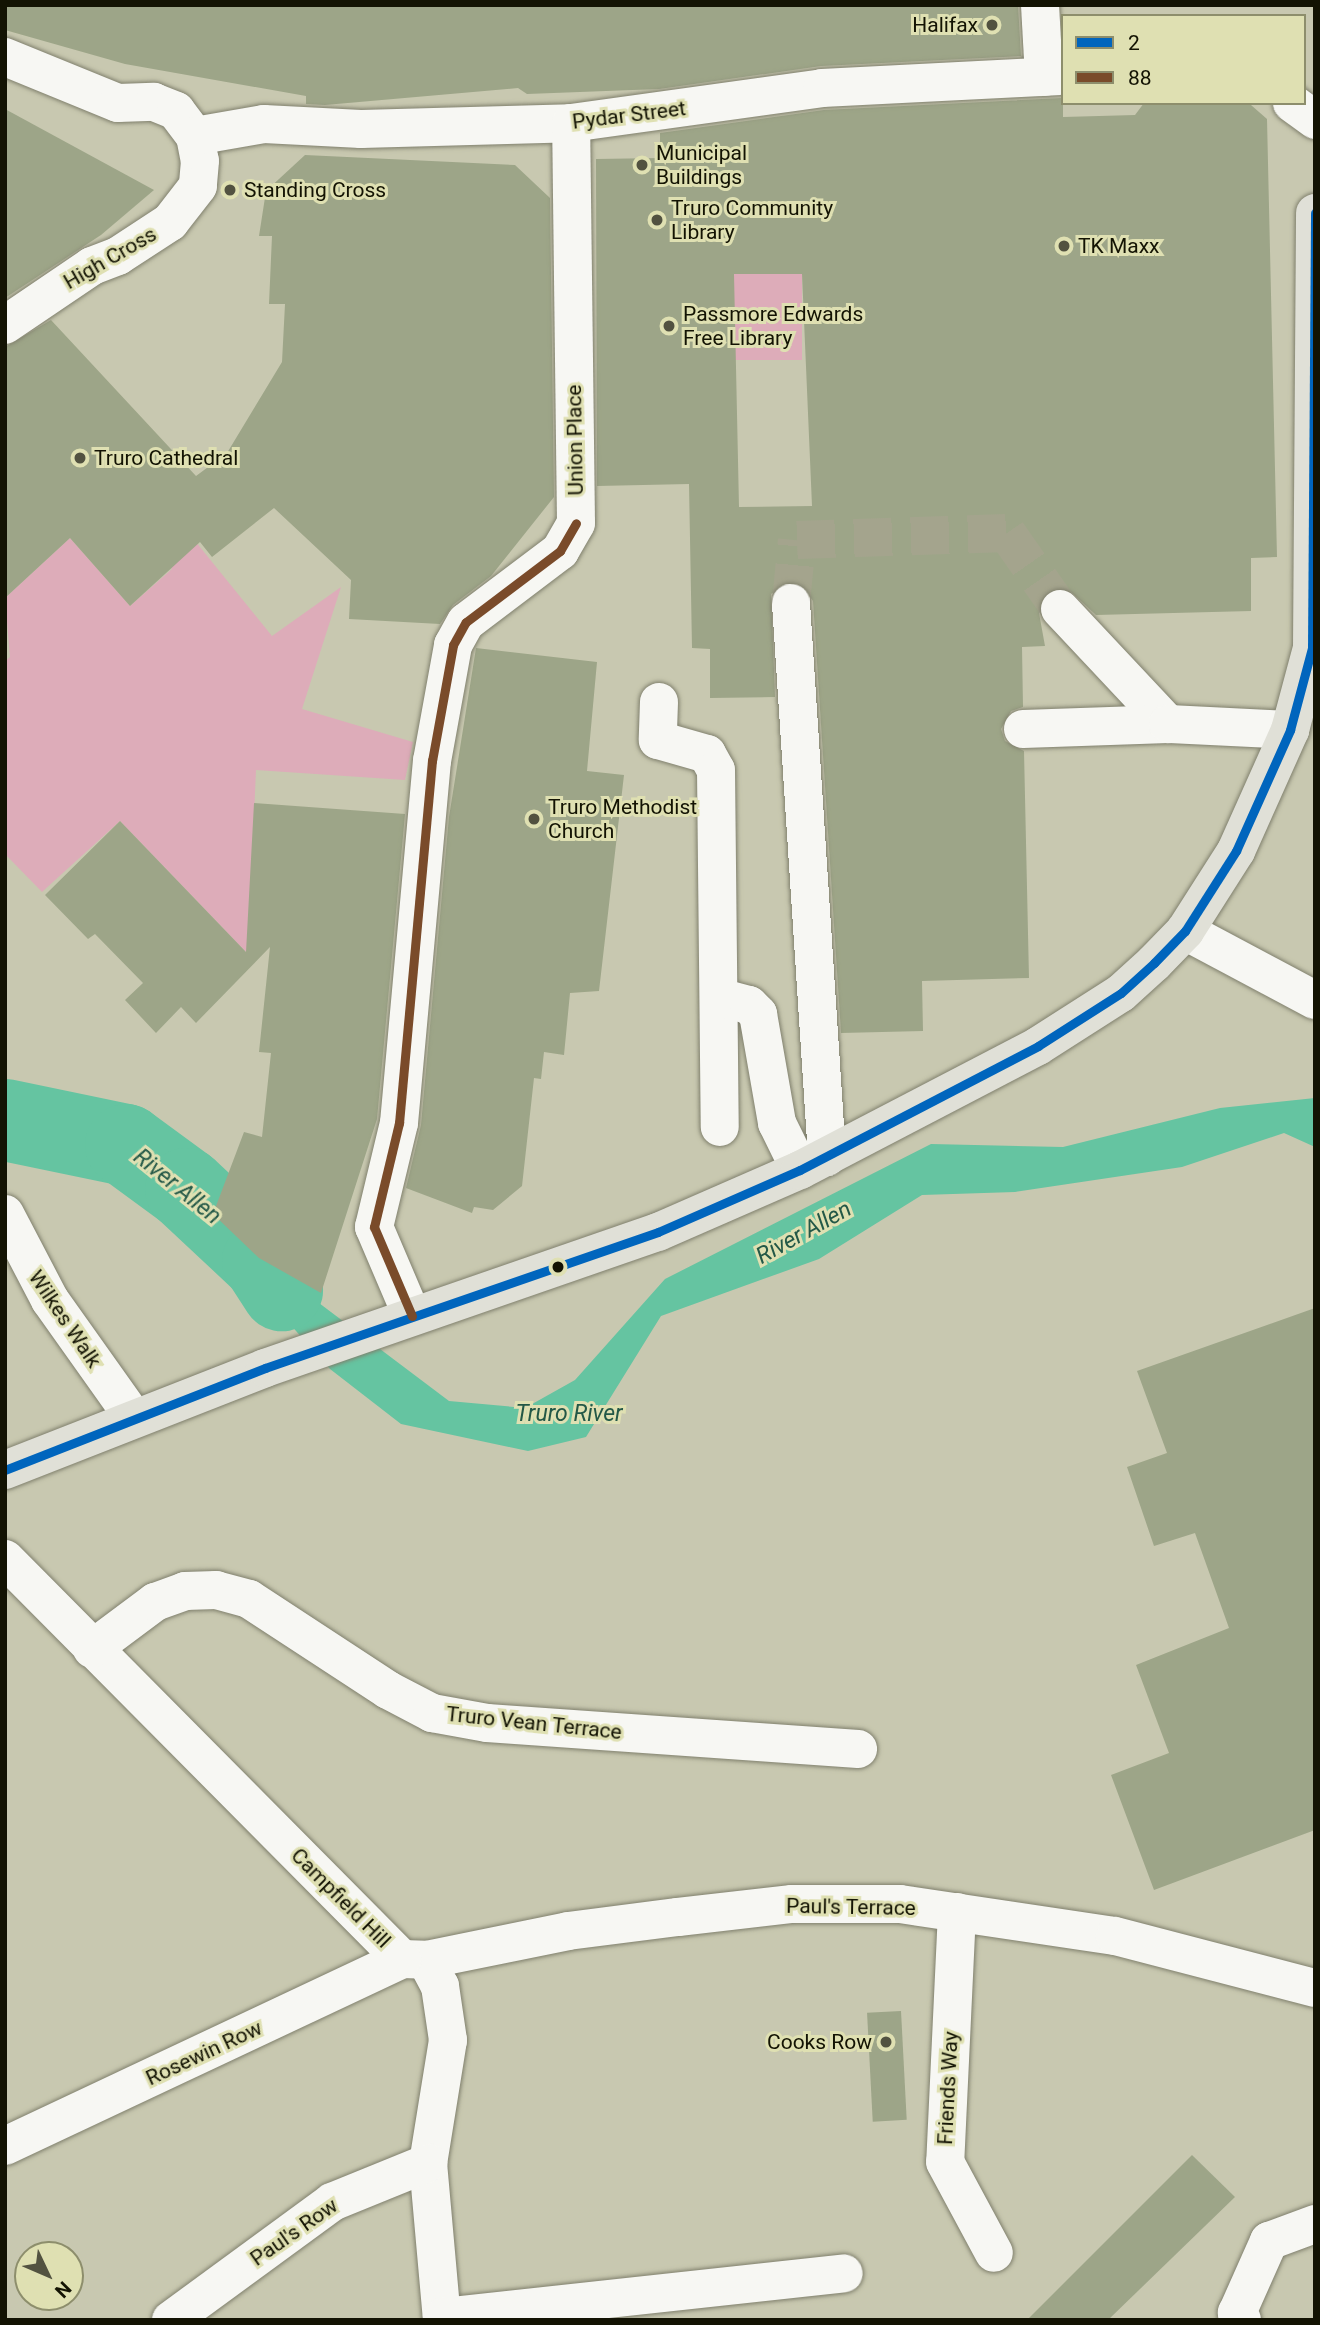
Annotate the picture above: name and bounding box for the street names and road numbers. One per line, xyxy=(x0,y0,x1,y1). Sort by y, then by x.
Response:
street label: Pydar Street xyxy=(571,96,687,134)
street label: High Cross xyxy=(59,221,161,295)
street label: Union Place xyxy=(561,384,589,496)
street label: Wilkes Walk xyxy=(23,1266,107,1372)
street label: Truro Vean Terrace xyxy=(445,1701,623,1745)
street label: Campfield Hill xyxy=(286,1843,396,1953)
street label: Paul's Terrace xyxy=(786,1893,916,1921)
street label: Rosewin Row xyxy=(142,2015,266,2091)
street label: Friends Way xyxy=(932,2031,964,2145)
street label: Paul's Row xyxy=(245,2193,343,2271)

